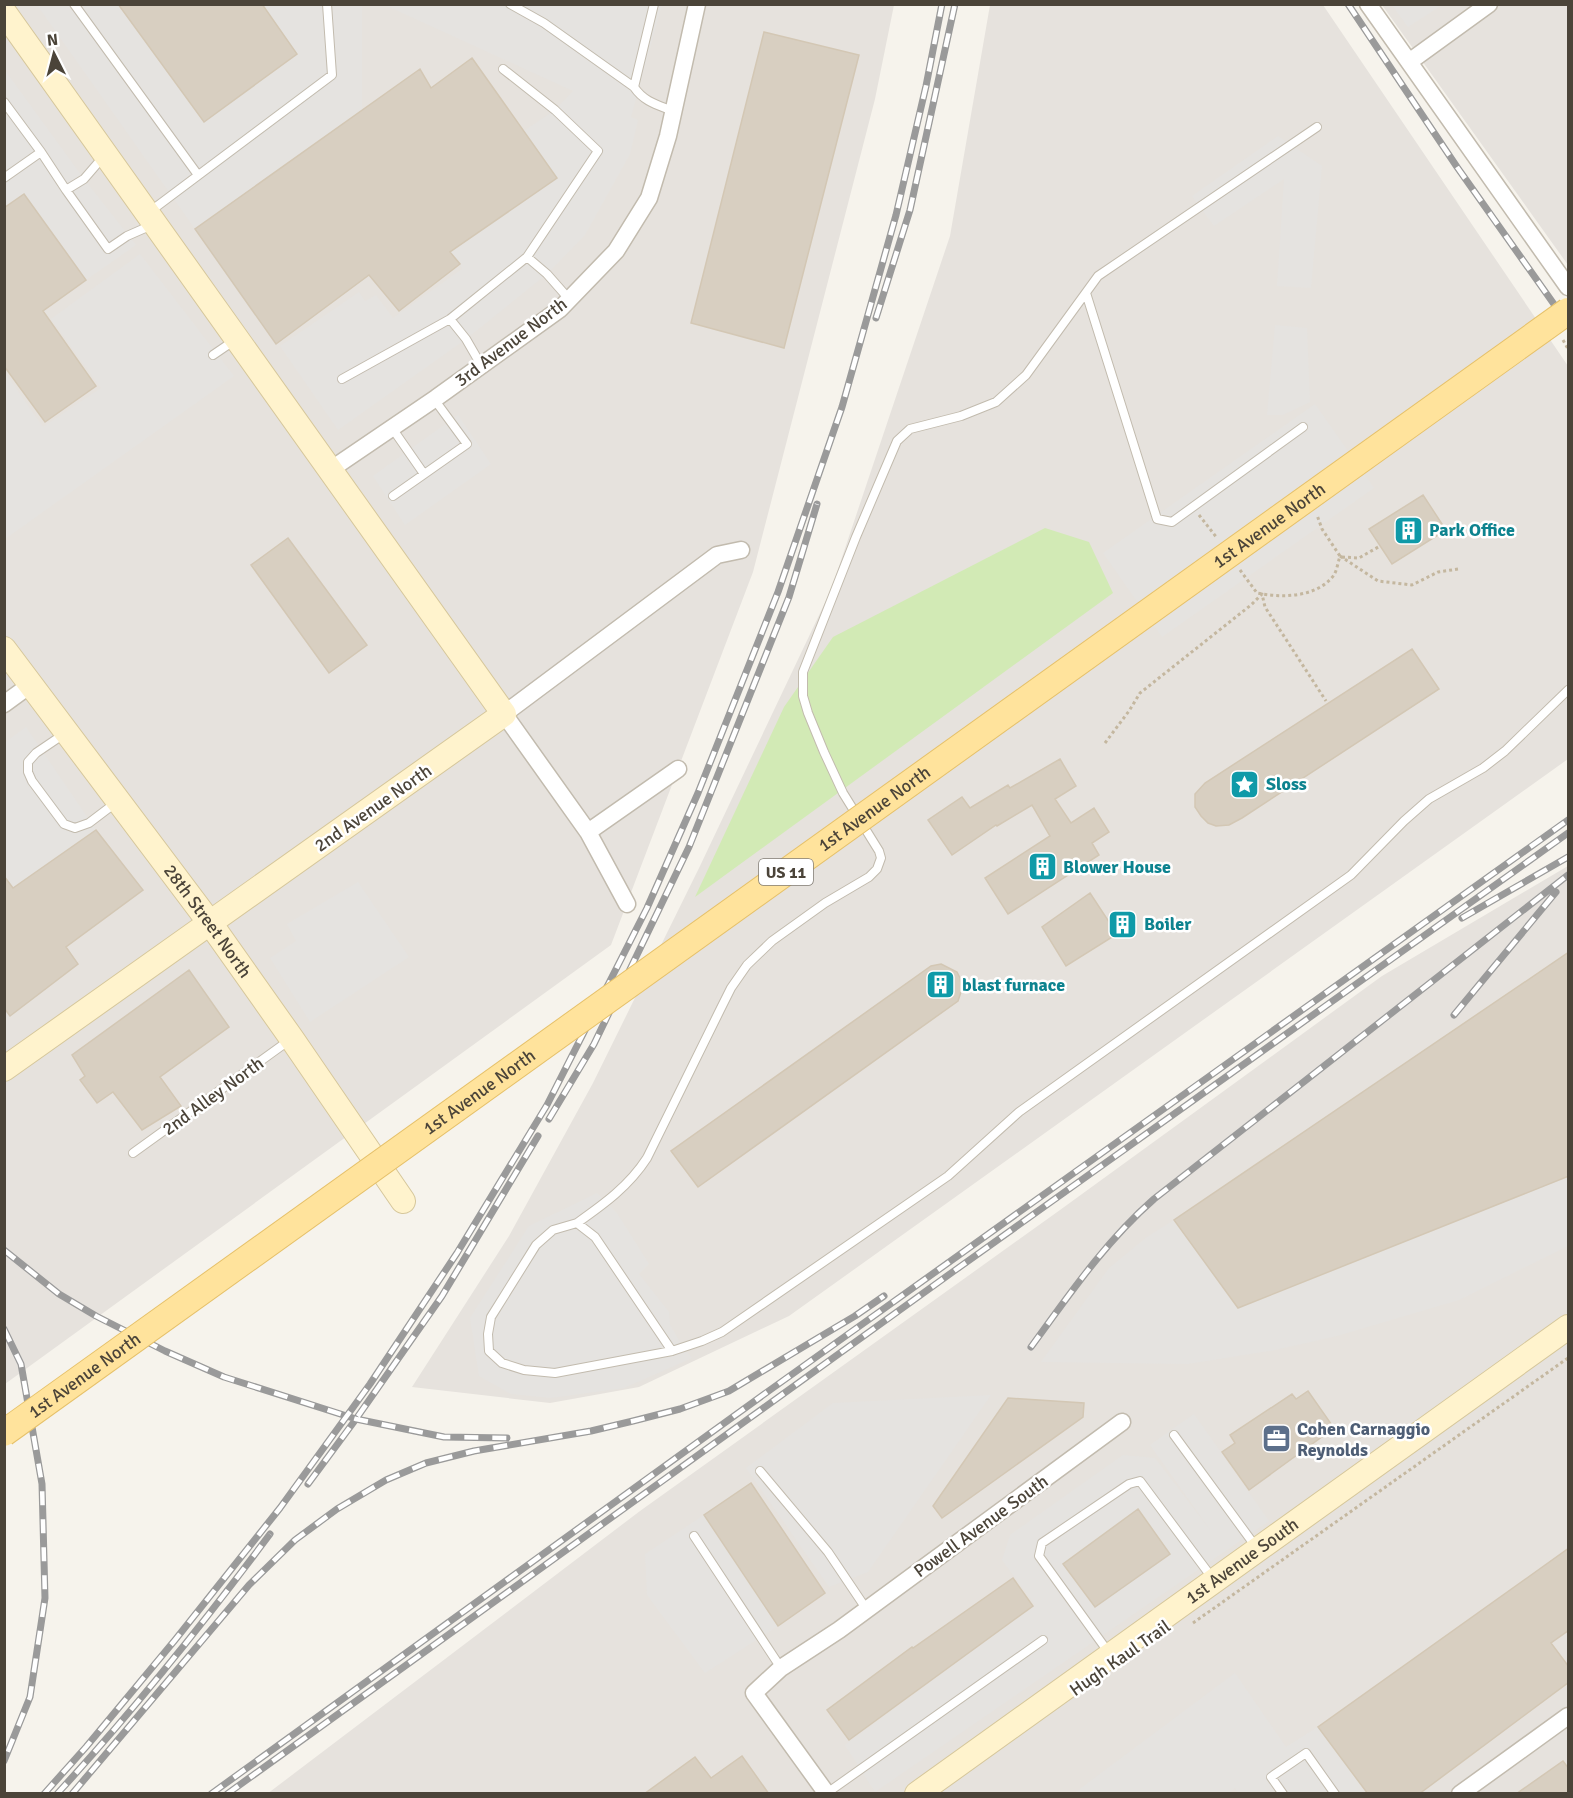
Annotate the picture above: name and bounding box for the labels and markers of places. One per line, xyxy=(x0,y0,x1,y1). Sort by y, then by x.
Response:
building icon: Park Office xyxy=(1392,514,1424,546)
place label: Park Office xyxy=(1429,519,1515,541)
place icon: Sloss xyxy=(1229,768,1261,800)
place label: Sloss xyxy=(1266,773,1307,795)
building icon: Blower House xyxy=(1026,851,1058,883)
place label: Blower House xyxy=(1063,856,1171,878)
building icon: Boiler xyxy=(1107,908,1139,940)
place label: Boiler xyxy=(1144,913,1192,935)
building icon: blast furnace xyxy=(925,969,957,1001)
place label: blast furnace xyxy=(962,974,1065,996)
place label: Cohen Carnaggio Reynolds xyxy=(1297,1418,1430,1461)
office icon: Cohen Carnaggio Reynolds xyxy=(1260,1423,1292,1455)

